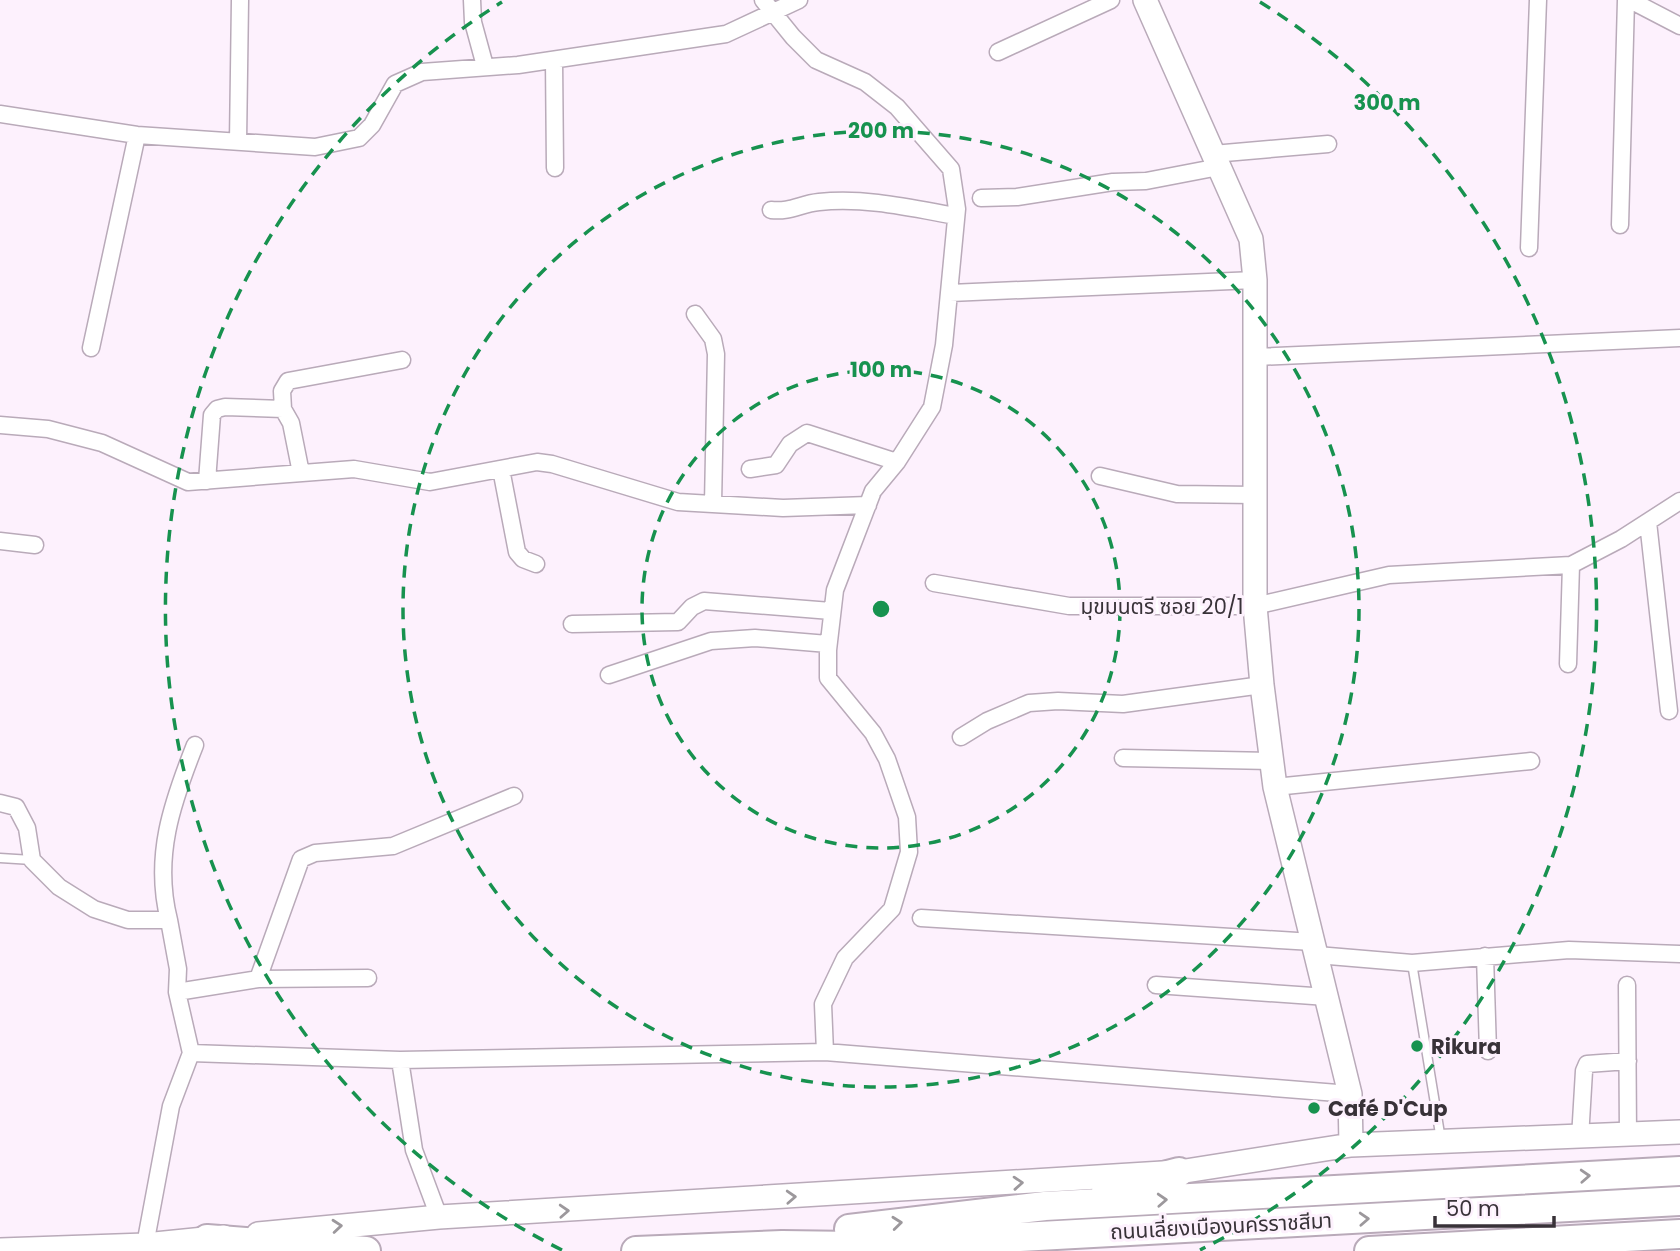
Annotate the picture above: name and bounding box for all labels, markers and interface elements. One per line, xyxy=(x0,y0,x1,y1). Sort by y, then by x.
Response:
text: 300 m xyxy=(1354,88,1420,117)
text: 200 m xyxy=(848,116,914,145)
text: 100 m xyxy=(850,355,912,384)
street label: มุขมนตรี ซอย 20/1 xyxy=(1080,592,1244,621)
centre of rings xyxy=(869,597,893,621)
place label: Rikura xyxy=(1431,1032,1501,1061)
marker: Rikura xyxy=(1409,1038,1425,1054)
place label: Café D'Cup xyxy=(1328,1094,1448,1123)
marker: Café D'Cup xyxy=(1306,1100,1322,1116)
one-way arrow xyxy=(1580,1169,1591,1184)
one-way arrow xyxy=(1013,1176,1024,1191)
scale bar xyxy=(1435,1184,1554,1228)
one-way arrow xyxy=(786,1190,797,1205)
one-way arrow xyxy=(1157,1193,1168,1208)
text: 50 m xyxy=(1446,1194,1500,1223)
one-way arrow xyxy=(558,1203,569,1218)
street label: ถนนเลี่ยงเมืองนครราชสีมา xyxy=(1109,1206,1333,1246)
one-way arrow xyxy=(1358,1211,1369,1226)
one-way arrow xyxy=(891,1216,903,1231)
one-way arrow xyxy=(331,1219,343,1234)

